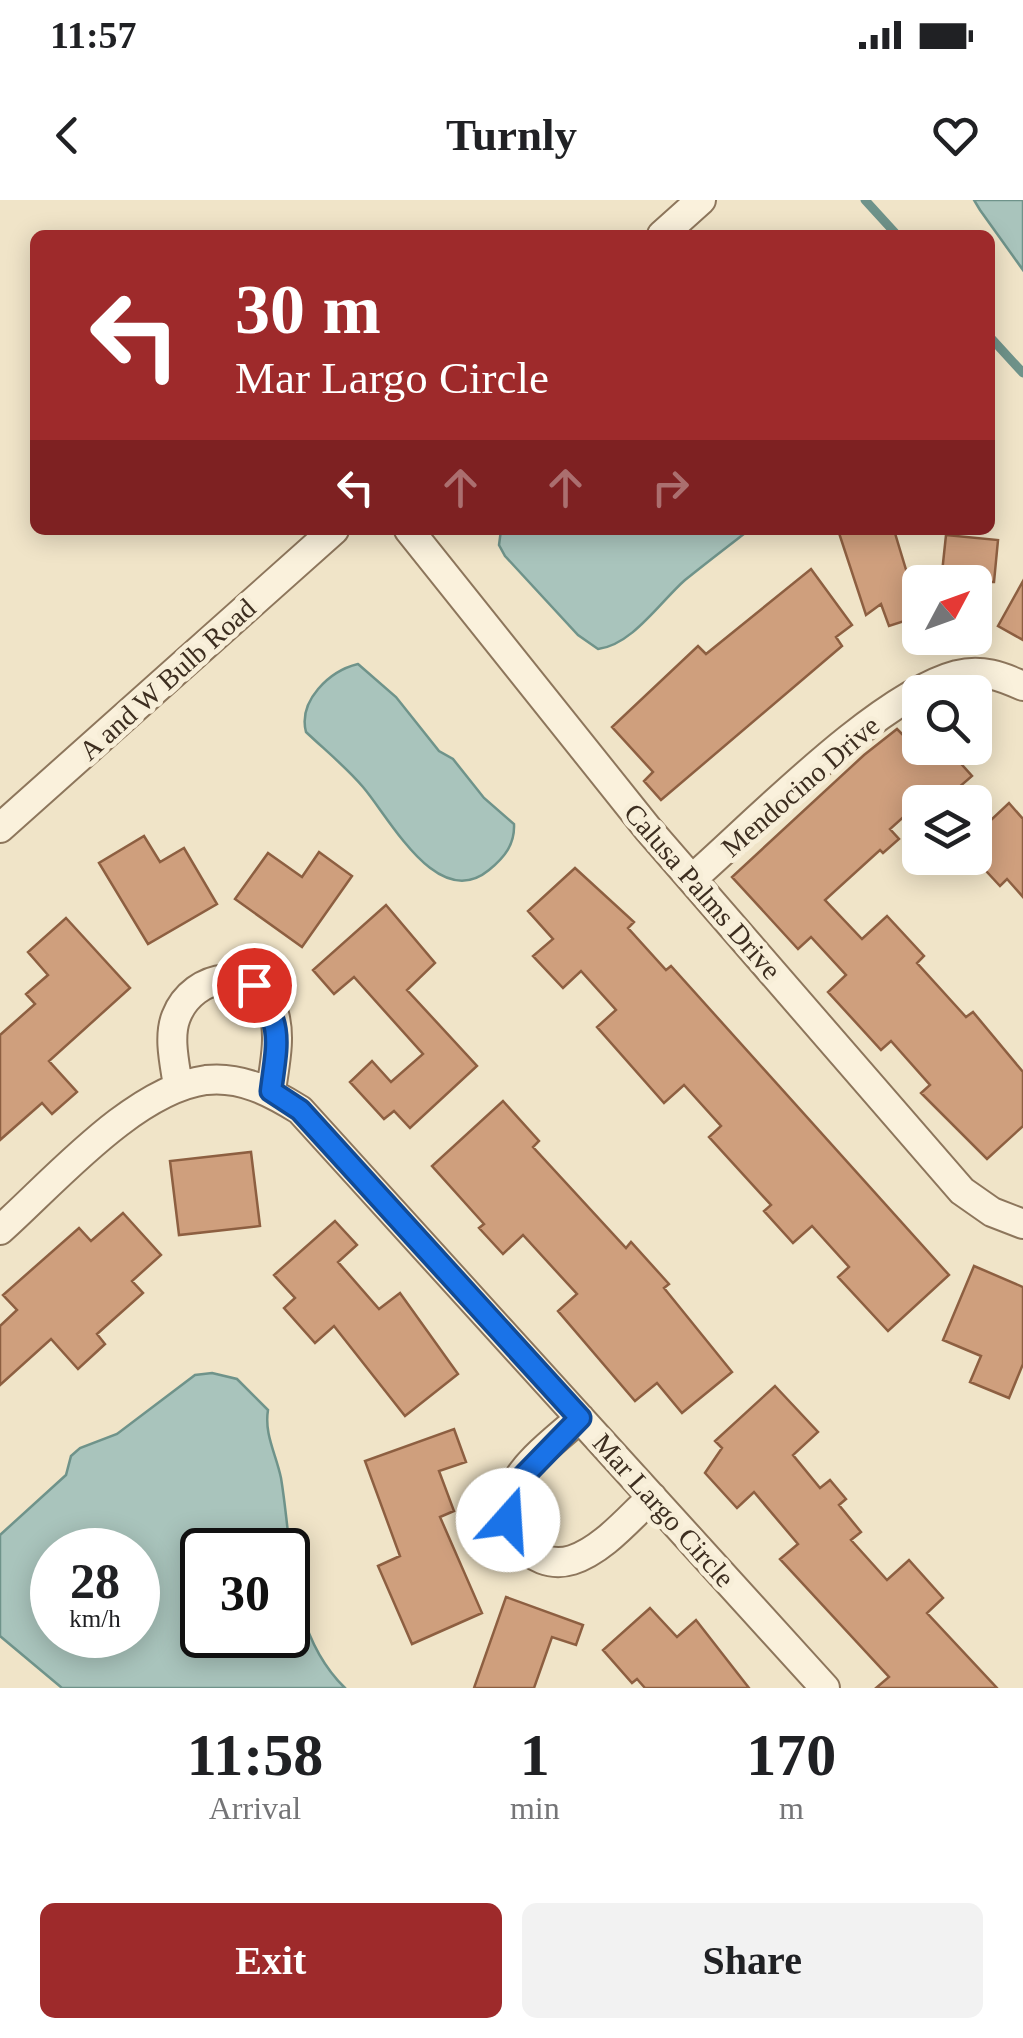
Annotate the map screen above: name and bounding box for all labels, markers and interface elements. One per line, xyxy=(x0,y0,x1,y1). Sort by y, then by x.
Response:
text: 11:57 xyxy=(50,14,137,56)
icon: back xyxy=(40,108,95,163)
icon: heart xyxy=(928,108,983,163)
text: Turnly xyxy=(446,110,577,160)
icon: left xyxy=(70,270,200,400)
text: 30 m xyxy=(235,271,381,348)
text: Mar Largo Circle xyxy=(235,353,549,403)
icon: left xyxy=(328,460,383,515)
icon: ahead xyxy=(433,460,488,515)
icon: ahead xyxy=(538,460,593,515)
icon: right xyxy=(643,460,698,515)
north arrow xyxy=(902,565,992,655)
map controls xyxy=(902,565,992,875)
street label: A and W Bulb Road xyxy=(73,592,262,767)
button: search xyxy=(902,675,992,765)
street label: Mendocino Drive xyxy=(715,710,885,863)
button: layers xyxy=(902,785,992,875)
street label: Calusa Palms Drive xyxy=(618,797,787,985)
pin xyxy=(212,943,297,1028)
icon: arrive xyxy=(227,958,282,1013)
street label: Mar Largo Circle xyxy=(587,1427,741,1593)
position arrow xyxy=(456,1468,560,1572)
speed limit sign: 30 xyxy=(180,1528,310,1658)
text: 28 xyxy=(70,1553,120,1609)
text: km/h xyxy=(69,1605,121,1632)
text: 11:58 xyxy=(187,1722,323,1788)
text: 1 xyxy=(520,1722,550,1788)
text: 170 xyxy=(746,1722,836,1788)
text: Arrival xyxy=(209,1790,301,1826)
text: min xyxy=(510,1790,560,1826)
text: m xyxy=(779,1790,804,1826)
button: Exit xyxy=(40,1903,502,2018)
button: Share xyxy=(522,1903,983,2018)

